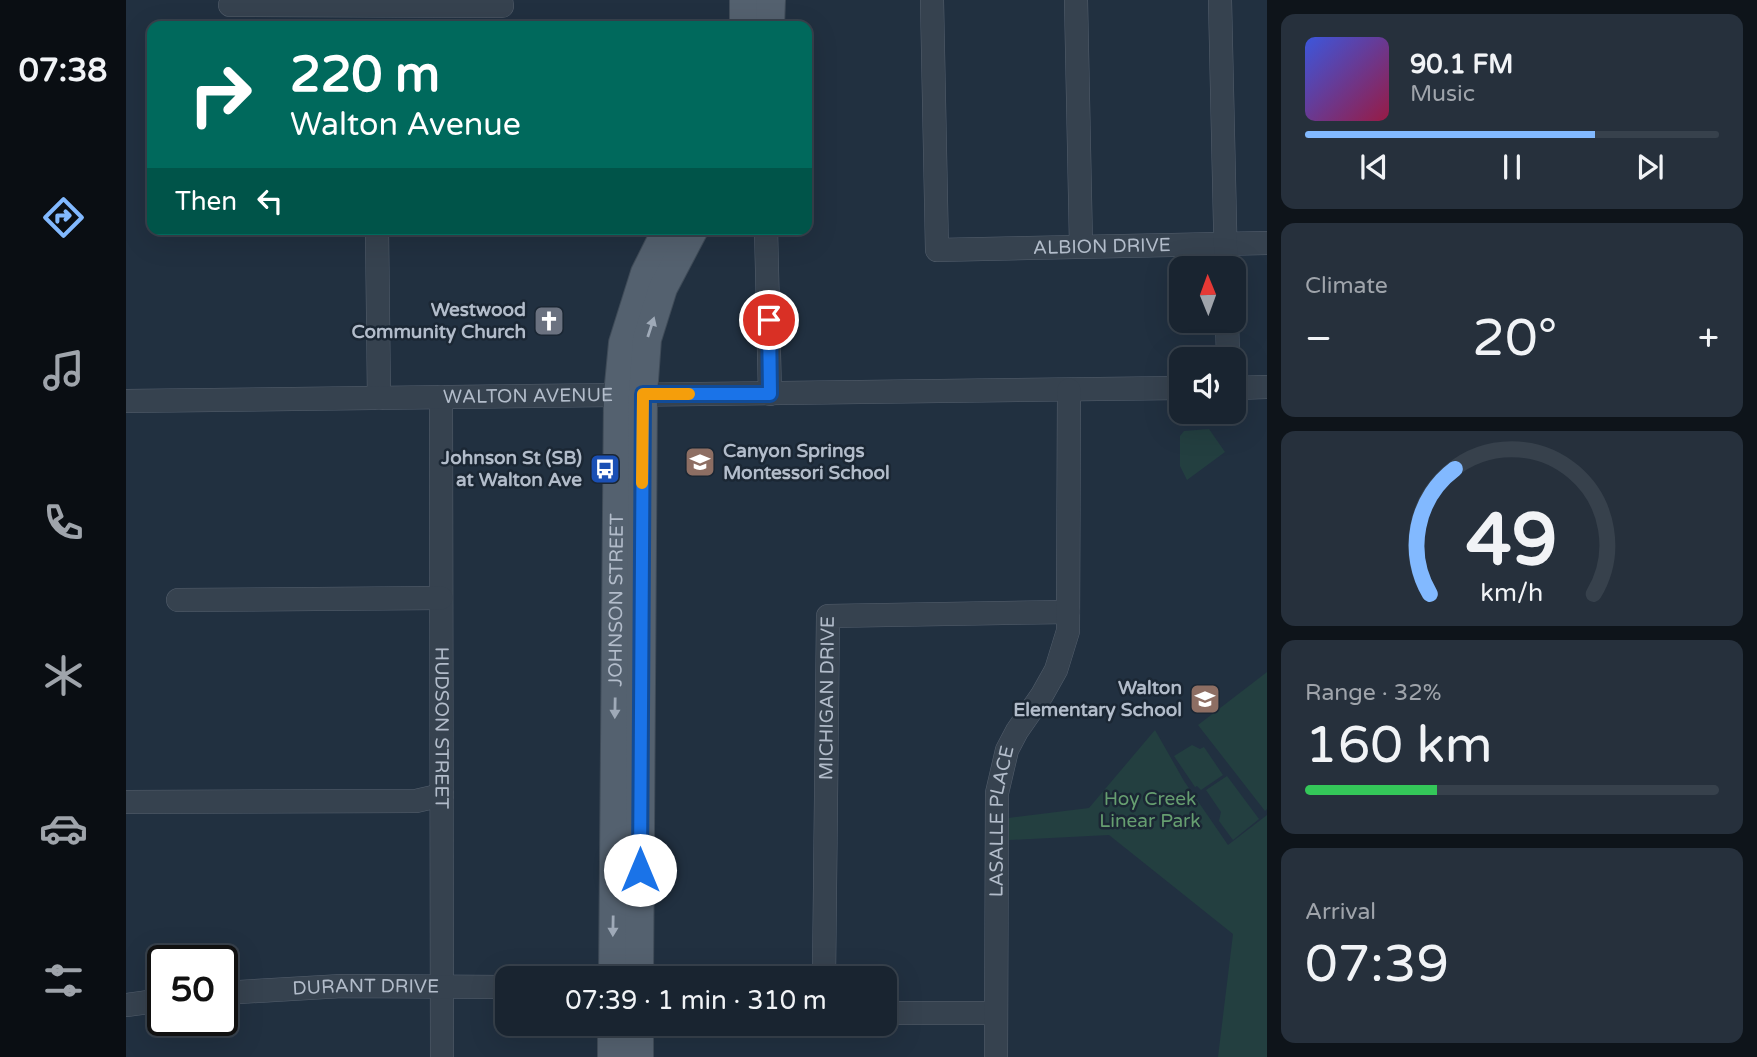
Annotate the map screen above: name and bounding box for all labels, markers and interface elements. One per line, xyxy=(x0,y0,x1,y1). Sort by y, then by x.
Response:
text: 220 m xyxy=(290,46,440,105)
icon: right xyxy=(175,49,266,140)
text: 90.1 FM xyxy=(1410,49,1513,80)
text: 07:38 xyxy=(19,52,107,90)
text: Music xyxy=(1410,80,1475,108)
text: Walton Avenue xyxy=(290,106,521,144)
icon: previous xyxy=(1355,148,1393,186)
icon: pause xyxy=(1493,148,1531,186)
icon: next xyxy=(1631,148,1669,186)
icon: left xyxy=(251,182,289,220)
text: Then xyxy=(175,186,237,217)
icon: directions xyxy=(39,193,88,242)
street label: ALBION DRIVE xyxy=(1033,234,1171,259)
north arrow xyxy=(1169,256,1246,332)
map controls xyxy=(1169,256,1246,424)
text: Climate xyxy=(1305,272,1388,300)
pin xyxy=(739,290,799,350)
place label: Westwood Community Church xyxy=(352,299,526,344)
icon: arrive xyxy=(750,301,788,339)
church icon: Westwood Community Church xyxy=(532,304,566,338)
text: 20° xyxy=(1472,307,1557,370)
one-way arrow xyxy=(646,316,656,337)
text: − xyxy=(1305,316,1332,362)
text: + xyxy=(1698,316,1719,362)
icon: music xyxy=(39,346,88,395)
button: sound xyxy=(1169,347,1246,424)
street label: WALTON AVENUE xyxy=(443,384,613,408)
place label: Canyon Springs Montessori School xyxy=(723,440,890,484)
school or university icon: Canyon Springs Montessori School xyxy=(683,445,717,479)
place label: Johnson St (SB) at Walton Ave xyxy=(440,447,582,491)
bus stop icon: Johnson St (SB) at Walton Ave xyxy=(588,452,622,486)
icon: phone xyxy=(39,498,88,547)
text: 49 xyxy=(1466,498,1558,586)
street label: JOHNSON STREET xyxy=(604,513,628,687)
text: km/h xyxy=(1481,578,1543,608)
street label: MICHIGAN DRIVE xyxy=(815,616,839,780)
street label: HUDSON STREET xyxy=(430,647,453,810)
icon: climate xyxy=(39,651,88,700)
place label: Walton Elementary School xyxy=(1013,677,1182,722)
text: Range · 32% xyxy=(1305,679,1441,707)
school or university icon: Walton Elementary School xyxy=(1188,682,1222,716)
one-way arrow xyxy=(609,697,621,719)
text: 160 km xyxy=(1305,714,1493,777)
street label: LASALLE PLACE xyxy=(986,744,1019,897)
park label: Hoy Creek Linear Park xyxy=(1099,788,1201,832)
icon: car xyxy=(39,804,88,853)
position arrow xyxy=(603,833,677,907)
text: Arrival xyxy=(1305,898,1376,926)
one-way arrow xyxy=(607,915,619,937)
text: 07:39 xyxy=(1305,933,1449,996)
speed limit sign: 50 xyxy=(147,945,238,1036)
icon: filters xyxy=(39,956,88,1005)
street label: DURANT DRIVE xyxy=(292,975,439,1000)
text: 07:39 · 1 min · 310 m xyxy=(565,985,827,1016)

